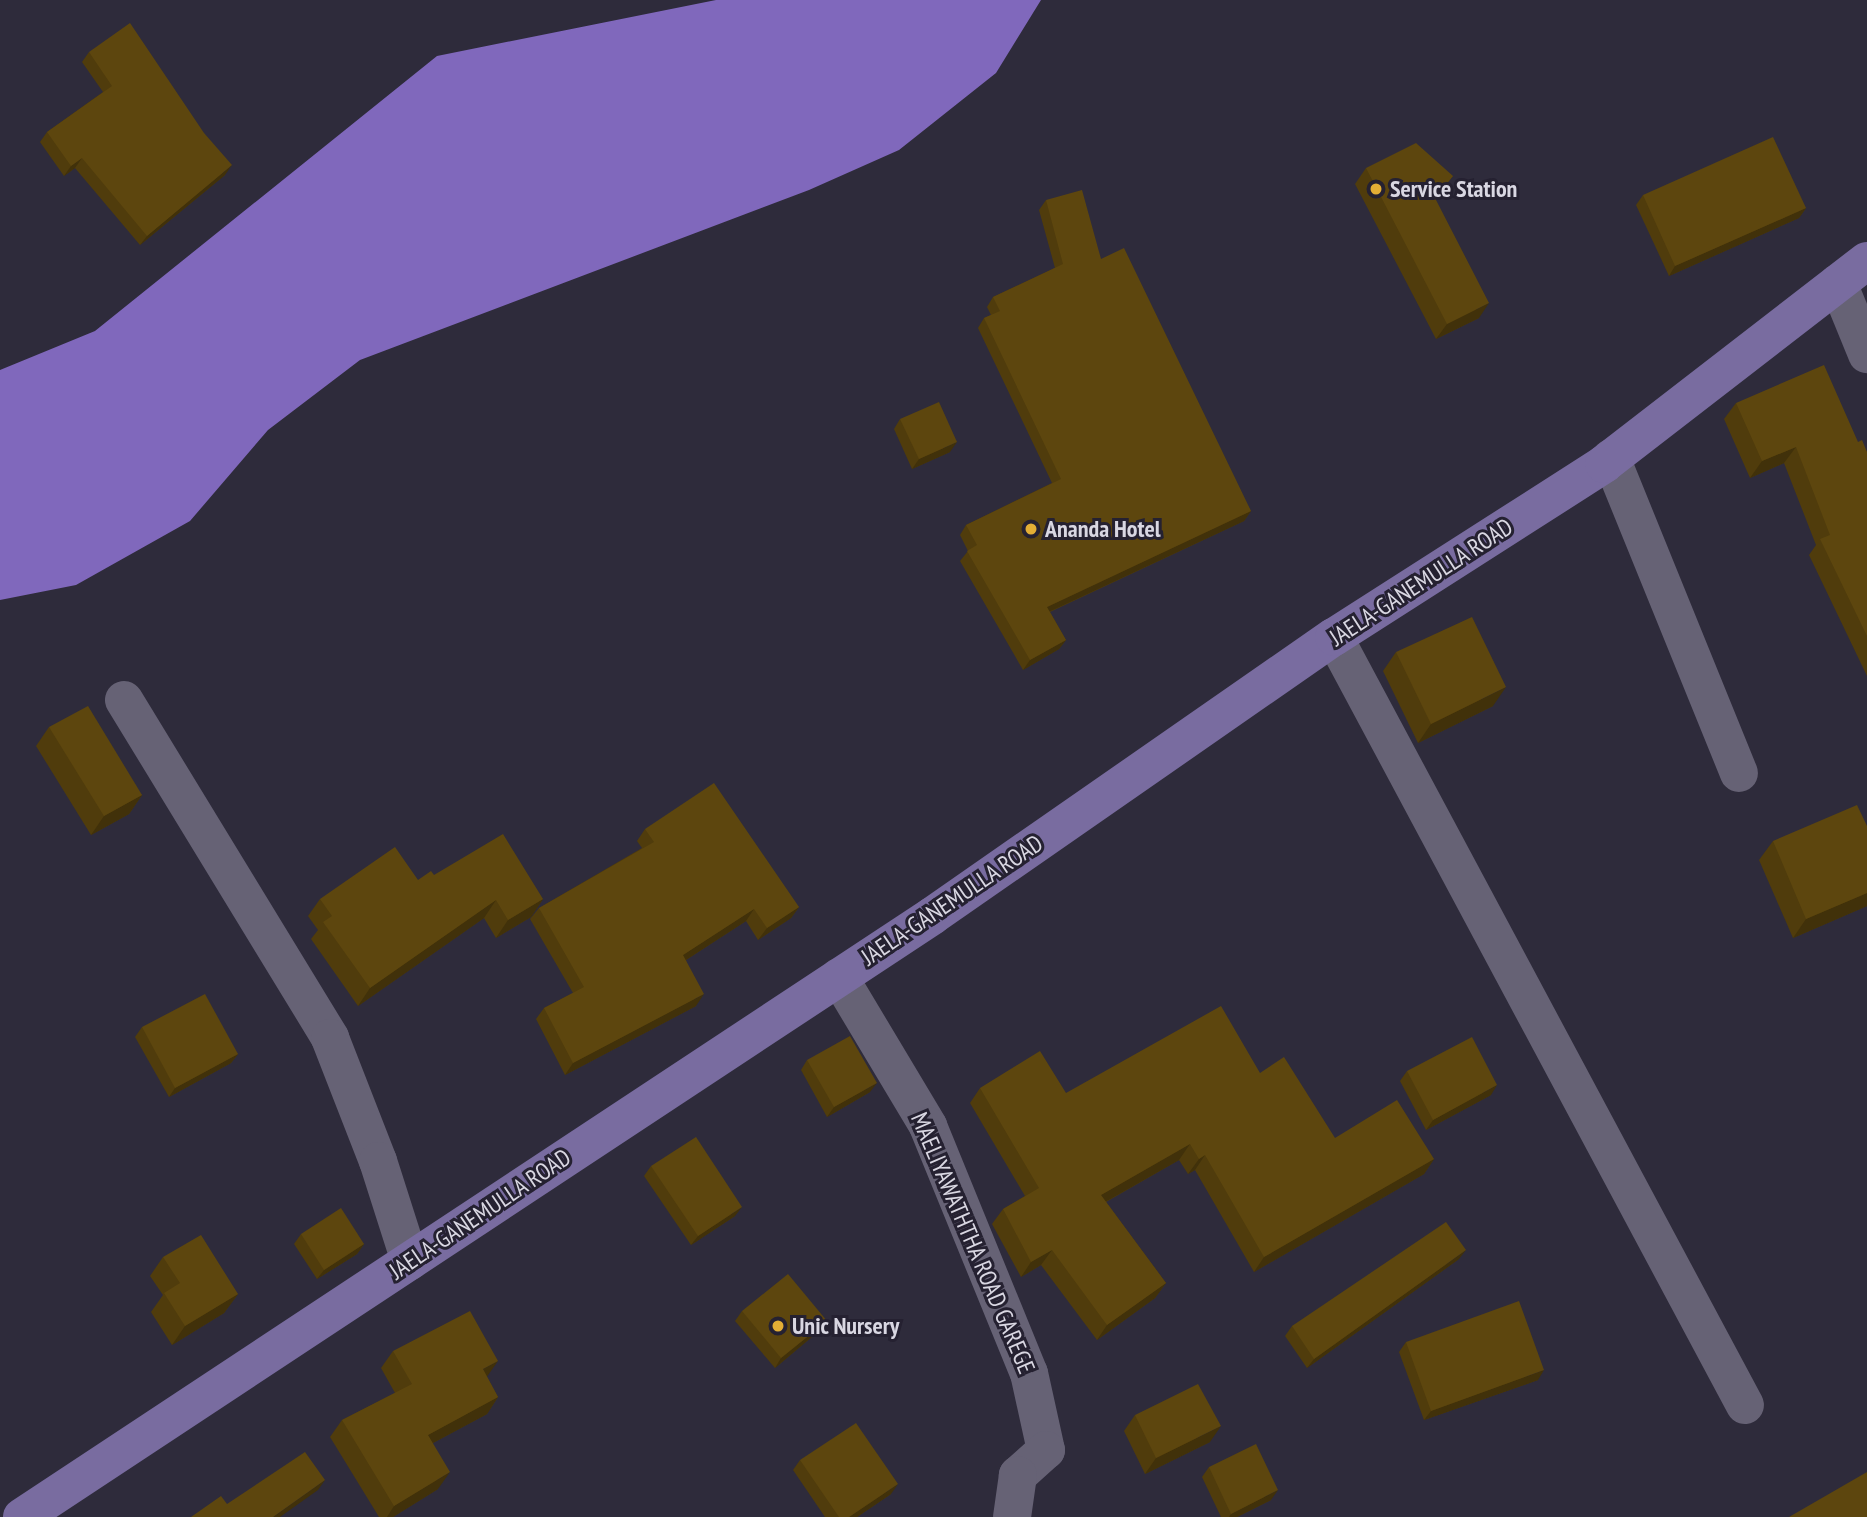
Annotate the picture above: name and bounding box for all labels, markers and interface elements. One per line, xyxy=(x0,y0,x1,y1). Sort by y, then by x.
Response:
place label: Service Station xyxy=(1390,175,1517,203)
marker: Service Station xyxy=(1368,181,1384,197)
street label: JAELA-GANEMULLA ROAD xyxy=(1324,512,1518,652)
place label: Ananda Hotel xyxy=(1045,515,1161,543)
marker: Ananda Hotel xyxy=(1023,521,1039,537)
street label: JAELA-GANEMULLA ROAD xyxy=(856,828,1048,972)
street label: MAELIYAWATHTHA ROAD GAREGE xyxy=(905,1108,1041,1378)
street label: JAELA-GANEMULLA ROAD xyxy=(384,1142,576,1286)
place label: Unic Nursery xyxy=(792,1312,900,1340)
marker: Unic Nursery xyxy=(770,1318,786,1334)

